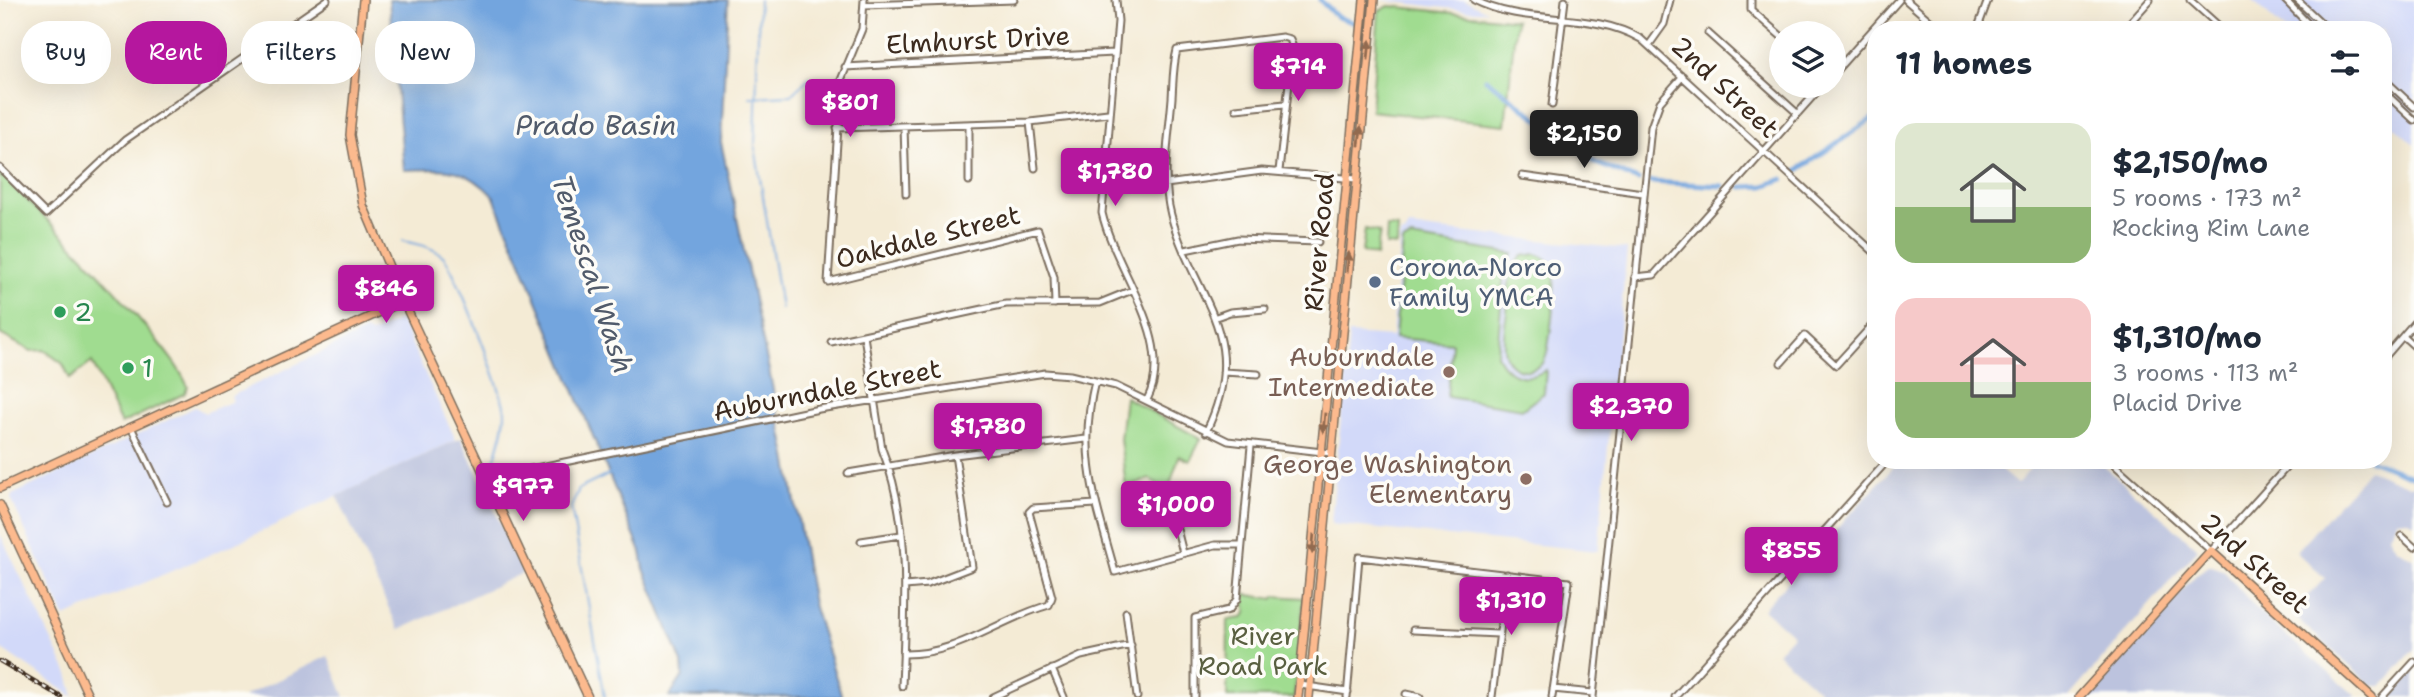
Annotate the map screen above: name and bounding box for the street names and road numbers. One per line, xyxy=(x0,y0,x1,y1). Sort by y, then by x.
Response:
street label: Elmhurst Drive xyxy=(885,17,1071,62)
street label: 2nd Street xyxy=(1664,28,1787,145)
street label: River Road xyxy=(1295,171,1342,313)
street label: Oakdale Street xyxy=(832,197,1024,276)
street label: Auburndale Street xyxy=(710,350,944,429)
street label: 2nd Street xyxy=(2193,504,2317,621)

